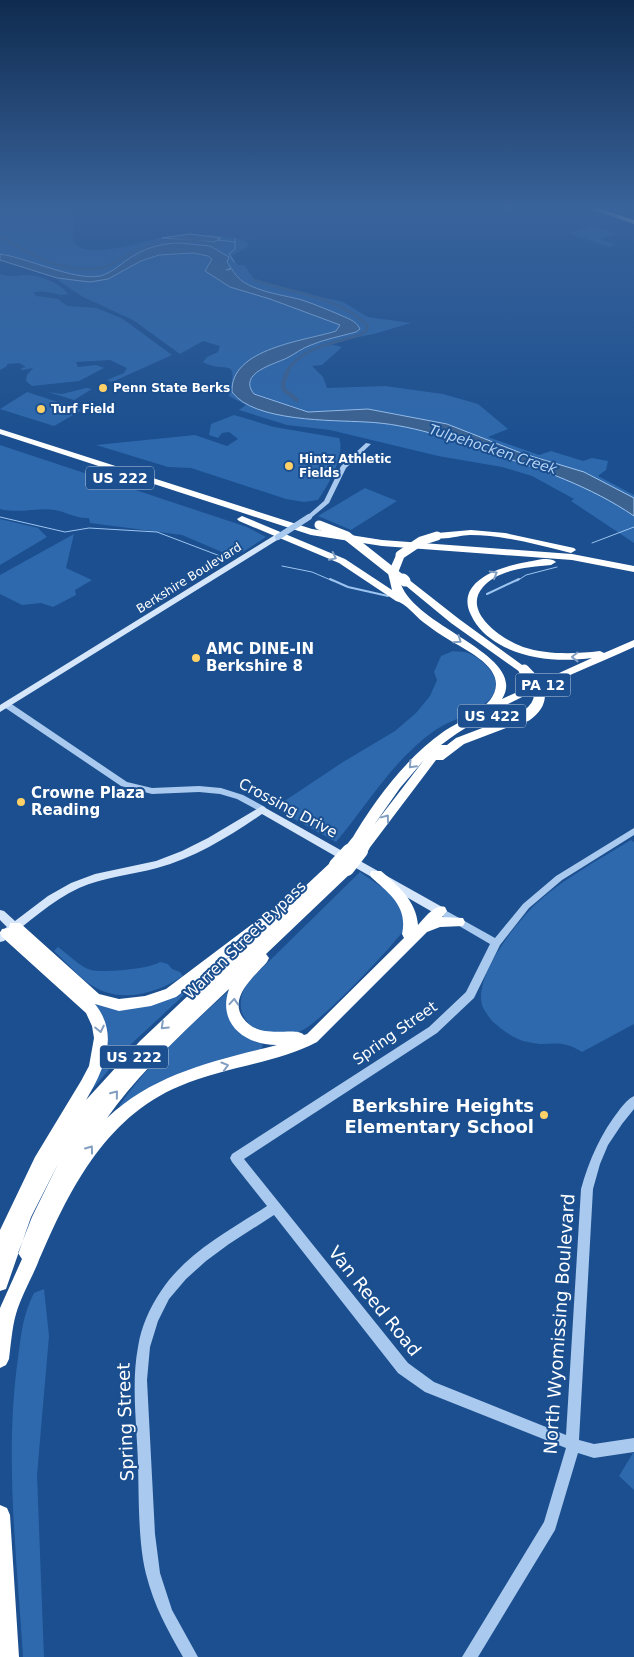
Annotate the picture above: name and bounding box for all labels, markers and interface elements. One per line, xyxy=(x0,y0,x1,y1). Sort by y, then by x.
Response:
place label: Penn State Berks xyxy=(113,381,230,395)
marker: Penn State Berks xyxy=(97,382,109,394)
place label: Turf Field xyxy=(51,402,115,416)
marker: Turf Field xyxy=(35,403,47,415)
water label: Tulpehocken Creek xyxy=(427,421,560,478)
place label: Hintz Athletic Fields xyxy=(299,452,391,480)
marker: Hintz Athletic Fields xyxy=(283,460,295,472)
road number: US 222 xyxy=(86,466,154,489)
street label: Berkshire Boulevard xyxy=(134,540,244,616)
one-way arrow xyxy=(328,551,337,561)
one-way arrow xyxy=(488,571,497,581)
one-way arrow xyxy=(452,634,462,643)
place label: AMC DINE-IN Berkshire 8 xyxy=(206,640,314,675)
one-way arrow xyxy=(570,651,578,662)
marker: AMC DINE-IN Berkshire 8 xyxy=(190,652,202,664)
road number: PA 12 xyxy=(516,674,570,696)
road number: US 422 xyxy=(458,704,526,728)
one-way arrow xyxy=(409,760,418,769)
street label: Crossing Drive xyxy=(236,774,340,842)
place label: Crowne Plaza Reading xyxy=(31,784,145,819)
marker: Crowne Plaza Reading xyxy=(15,796,27,808)
one-way arrow xyxy=(380,814,389,824)
street label: Warren Street Bypass xyxy=(180,877,310,1003)
one-way arrow xyxy=(228,997,239,1005)
street label: Spring Street xyxy=(349,997,441,1069)
one-way arrow xyxy=(161,1020,170,1029)
one-way arrow xyxy=(94,1025,105,1034)
road number: US 222 xyxy=(100,1046,168,1068)
one-way arrow xyxy=(220,1061,228,1071)
one-way arrow xyxy=(109,1091,118,1100)
place label: Berkshire Heights Elementary School xyxy=(345,1095,534,1137)
marker: Berkshire Heights Elementary School xyxy=(538,1109,550,1121)
one-way arrow xyxy=(84,1145,93,1155)
street label: North Wyomissing Boulevard xyxy=(539,1193,579,1455)
street label: Van Reed Road xyxy=(324,1242,426,1360)
street label: Spring Street xyxy=(112,1362,138,1482)

